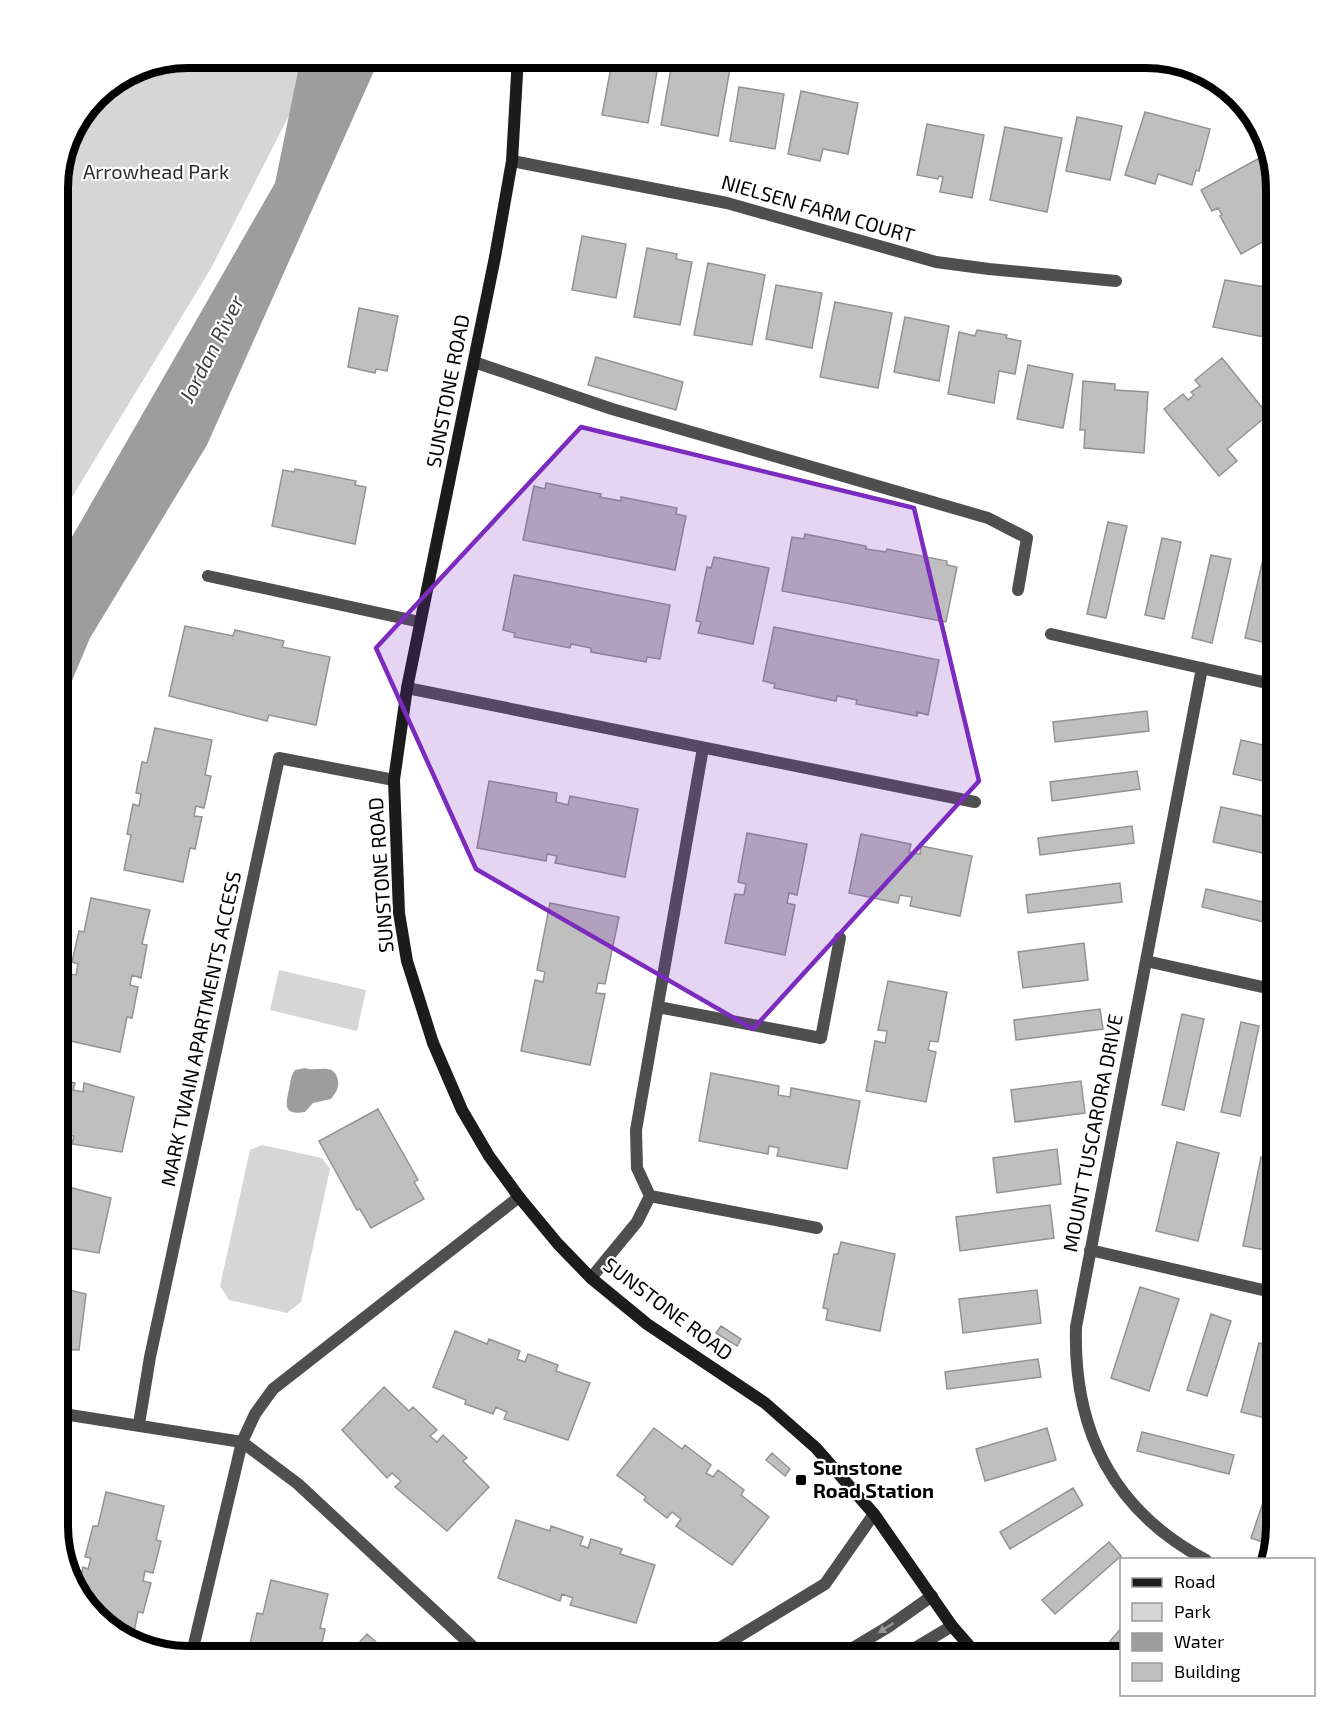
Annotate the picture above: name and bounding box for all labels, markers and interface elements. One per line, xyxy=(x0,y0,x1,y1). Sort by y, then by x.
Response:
park label: Arrowhead Park xyxy=(83,159,229,183)
street label: NIELSEN FARM COURT xyxy=(719,169,918,247)
water label: Jordan River xyxy=(173,290,249,407)
street label: SUNSTONE ROAD xyxy=(420,312,474,470)
street label: SUNSTONE ROAD xyxy=(363,797,397,954)
street label: MARK TWAIN APARTMENTS ACCESS xyxy=(155,869,245,1189)
street label: MOUNT TUSCARORA DRIVE xyxy=(1057,1012,1127,1254)
street label: SUNSTONE ROAD xyxy=(599,1252,738,1365)
place label: Sunstone Road Station xyxy=(813,1455,934,1502)
marker: Sunstone Road Station xyxy=(794,1473,808,1487)
legend xyxy=(1120,1558,1315,1696)
text: Road xyxy=(1174,1570,1215,1592)
text: Park xyxy=(1174,1600,1211,1622)
one-way arrow xyxy=(878,1622,894,1633)
text: Water xyxy=(1174,1630,1224,1652)
text: Building xyxy=(1174,1660,1241,1682)

